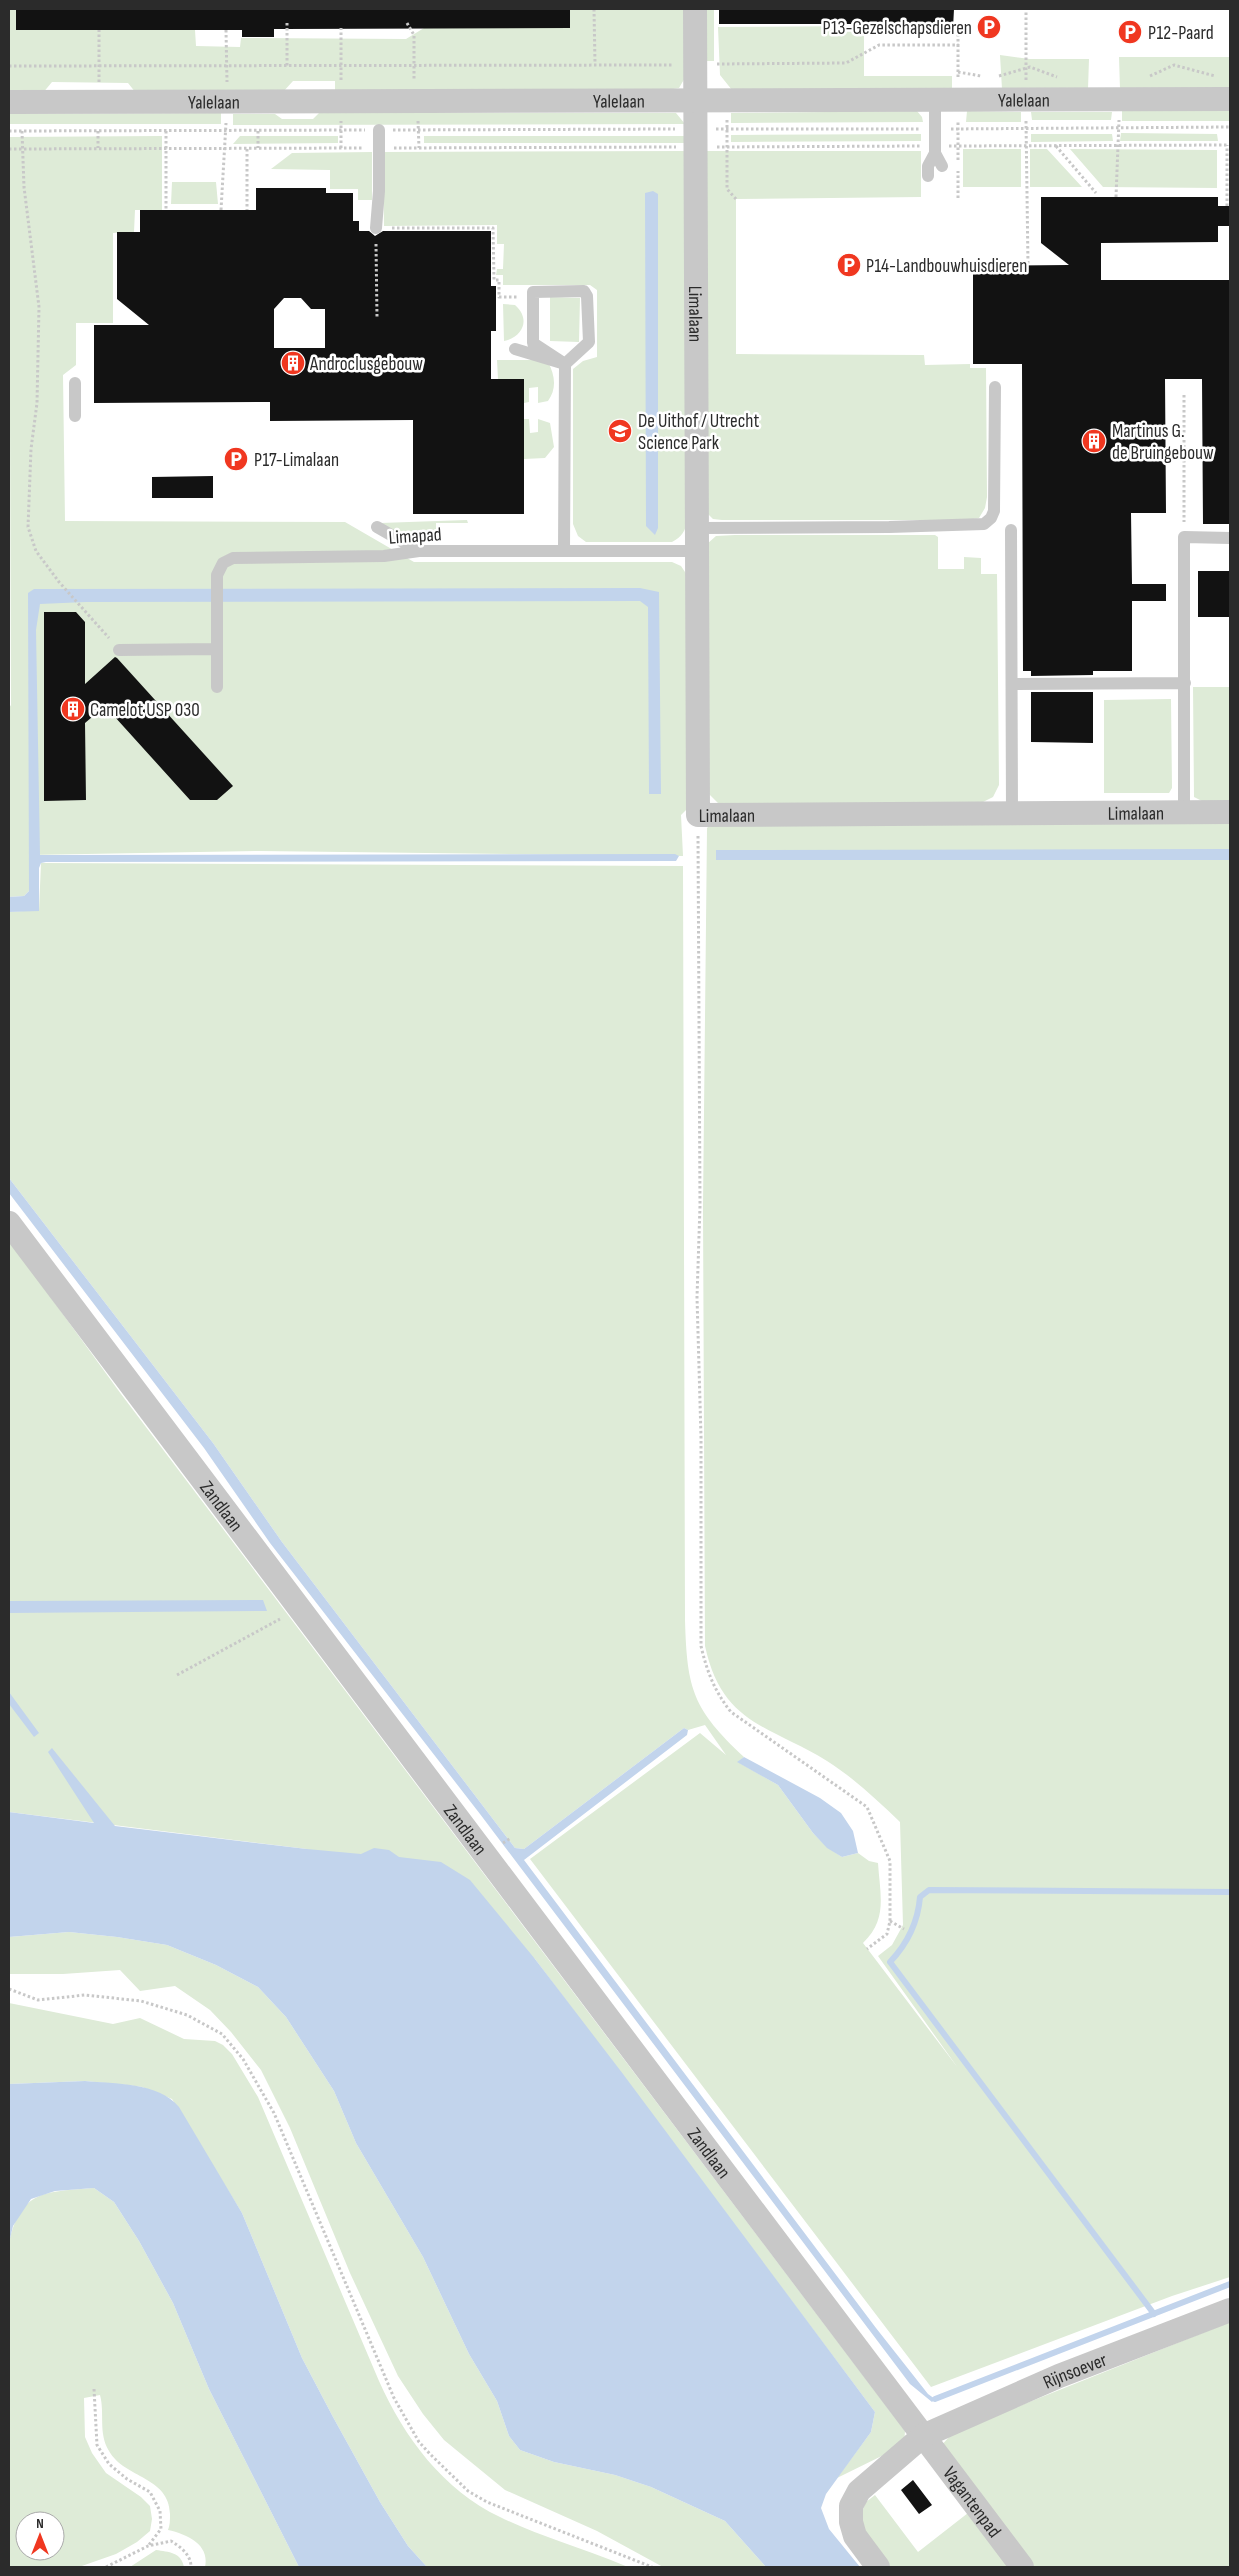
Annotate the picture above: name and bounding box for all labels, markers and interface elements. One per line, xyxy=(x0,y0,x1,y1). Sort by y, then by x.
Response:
parking icon: P13-Gezelschapsdieren xyxy=(976,14,1002,40)
place label: P13-Gezelschapsdieren xyxy=(822,17,972,40)
parking icon: P12-Paard xyxy=(1117,19,1143,45)
place label: P12-Paard xyxy=(1148,22,1214,45)
street label: Yalelaan xyxy=(998,89,1050,113)
street label: Yalelaan xyxy=(593,90,645,114)
street label: Yalelaan xyxy=(188,91,240,115)
parking icon: P14-Landbouwhuisdieren xyxy=(836,252,862,278)
place label: P14-Landbouwhuisdieren xyxy=(866,255,1027,278)
street label: Limalaan xyxy=(683,286,706,342)
building icon: Androclusgebouw xyxy=(280,350,306,376)
place label: Androclusgebouw xyxy=(309,353,423,376)
place label: De Uithof / Utrecht Science Park xyxy=(638,410,760,455)
school or university icon: De Uithof / Utrecht Science Park xyxy=(607,418,633,444)
place label: Martinus G. de Bruingebouw xyxy=(1112,420,1214,465)
building icon: Martinus G. de Bruingebouw xyxy=(1081,428,1107,454)
parking icon: P17-Limalaan xyxy=(223,446,249,472)
place label: P17-Limalaan xyxy=(254,449,339,472)
street label: Limapad xyxy=(388,523,442,550)
building icon: Camelot USP 030 xyxy=(60,696,86,722)
place label: Camelot USP 030 xyxy=(90,699,200,722)
street label: Limalaan xyxy=(1108,802,1164,826)
street label: Limalaan xyxy=(699,805,755,828)
street label: Zandlaan xyxy=(194,1477,247,1536)
street label: Zandlaan xyxy=(438,1800,491,1860)
street label: Zandlaan xyxy=(682,2124,735,2183)
street label: Rijnsoever xyxy=(1040,2348,1111,2395)
street label: Vagantenpad xyxy=(937,2462,1006,2542)
north arrow xyxy=(15,2511,65,2561)
text: N xyxy=(36,2515,44,2532)

